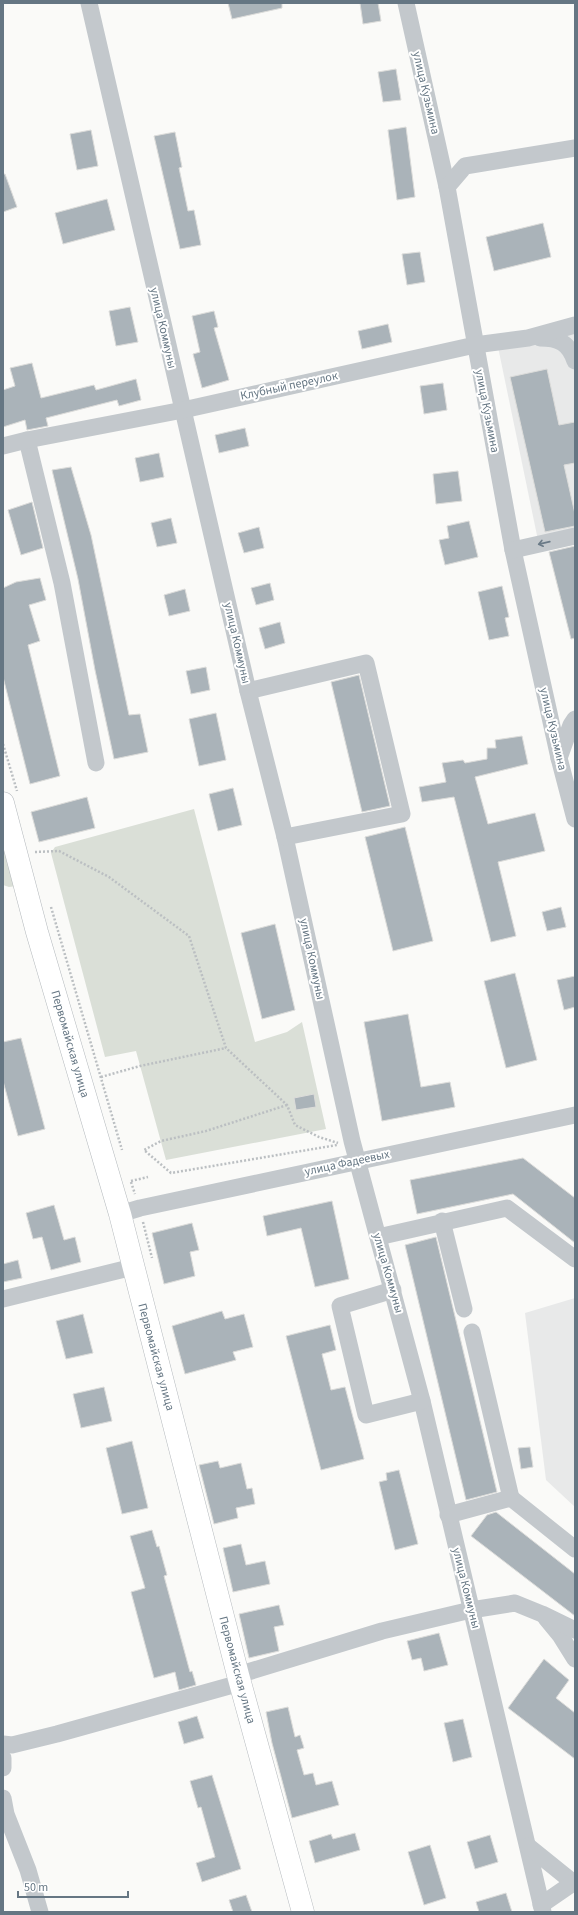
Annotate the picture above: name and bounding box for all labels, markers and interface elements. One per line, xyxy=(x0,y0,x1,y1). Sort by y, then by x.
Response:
street label: улица Кузьмина xyxy=(408,50,444,136)
street label: улица Коммуны xyxy=(145,286,181,370)
street label: Клубный переулок xyxy=(239,367,339,405)
street label: улица Кузьмина xyxy=(471,368,503,454)
one-way arrow xyxy=(538,540,551,547)
street label: улица Коммуны xyxy=(219,601,255,685)
street label: улица Кузьмина xyxy=(535,686,571,772)
street label: улица Коммуны xyxy=(295,917,329,1001)
street label: Первомайская улица xyxy=(47,988,93,1100)
street label: улица Фадеевых xyxy=(303,1146,392,1180)
street label: улица Коммуны xyxy=(368,1231,408,1315)
street label: Первомайская улица xyxy=(133,1301,179,1413)
street label: улица Коммуны xyxy=(448,1546,484,1630)
street label: Первомайская улица xyxy=(214,1614,260,1726)
scale bar xyxy=(18,1873,128,1899)
text: 50 m xyxy=(24,1879,48,1896)

